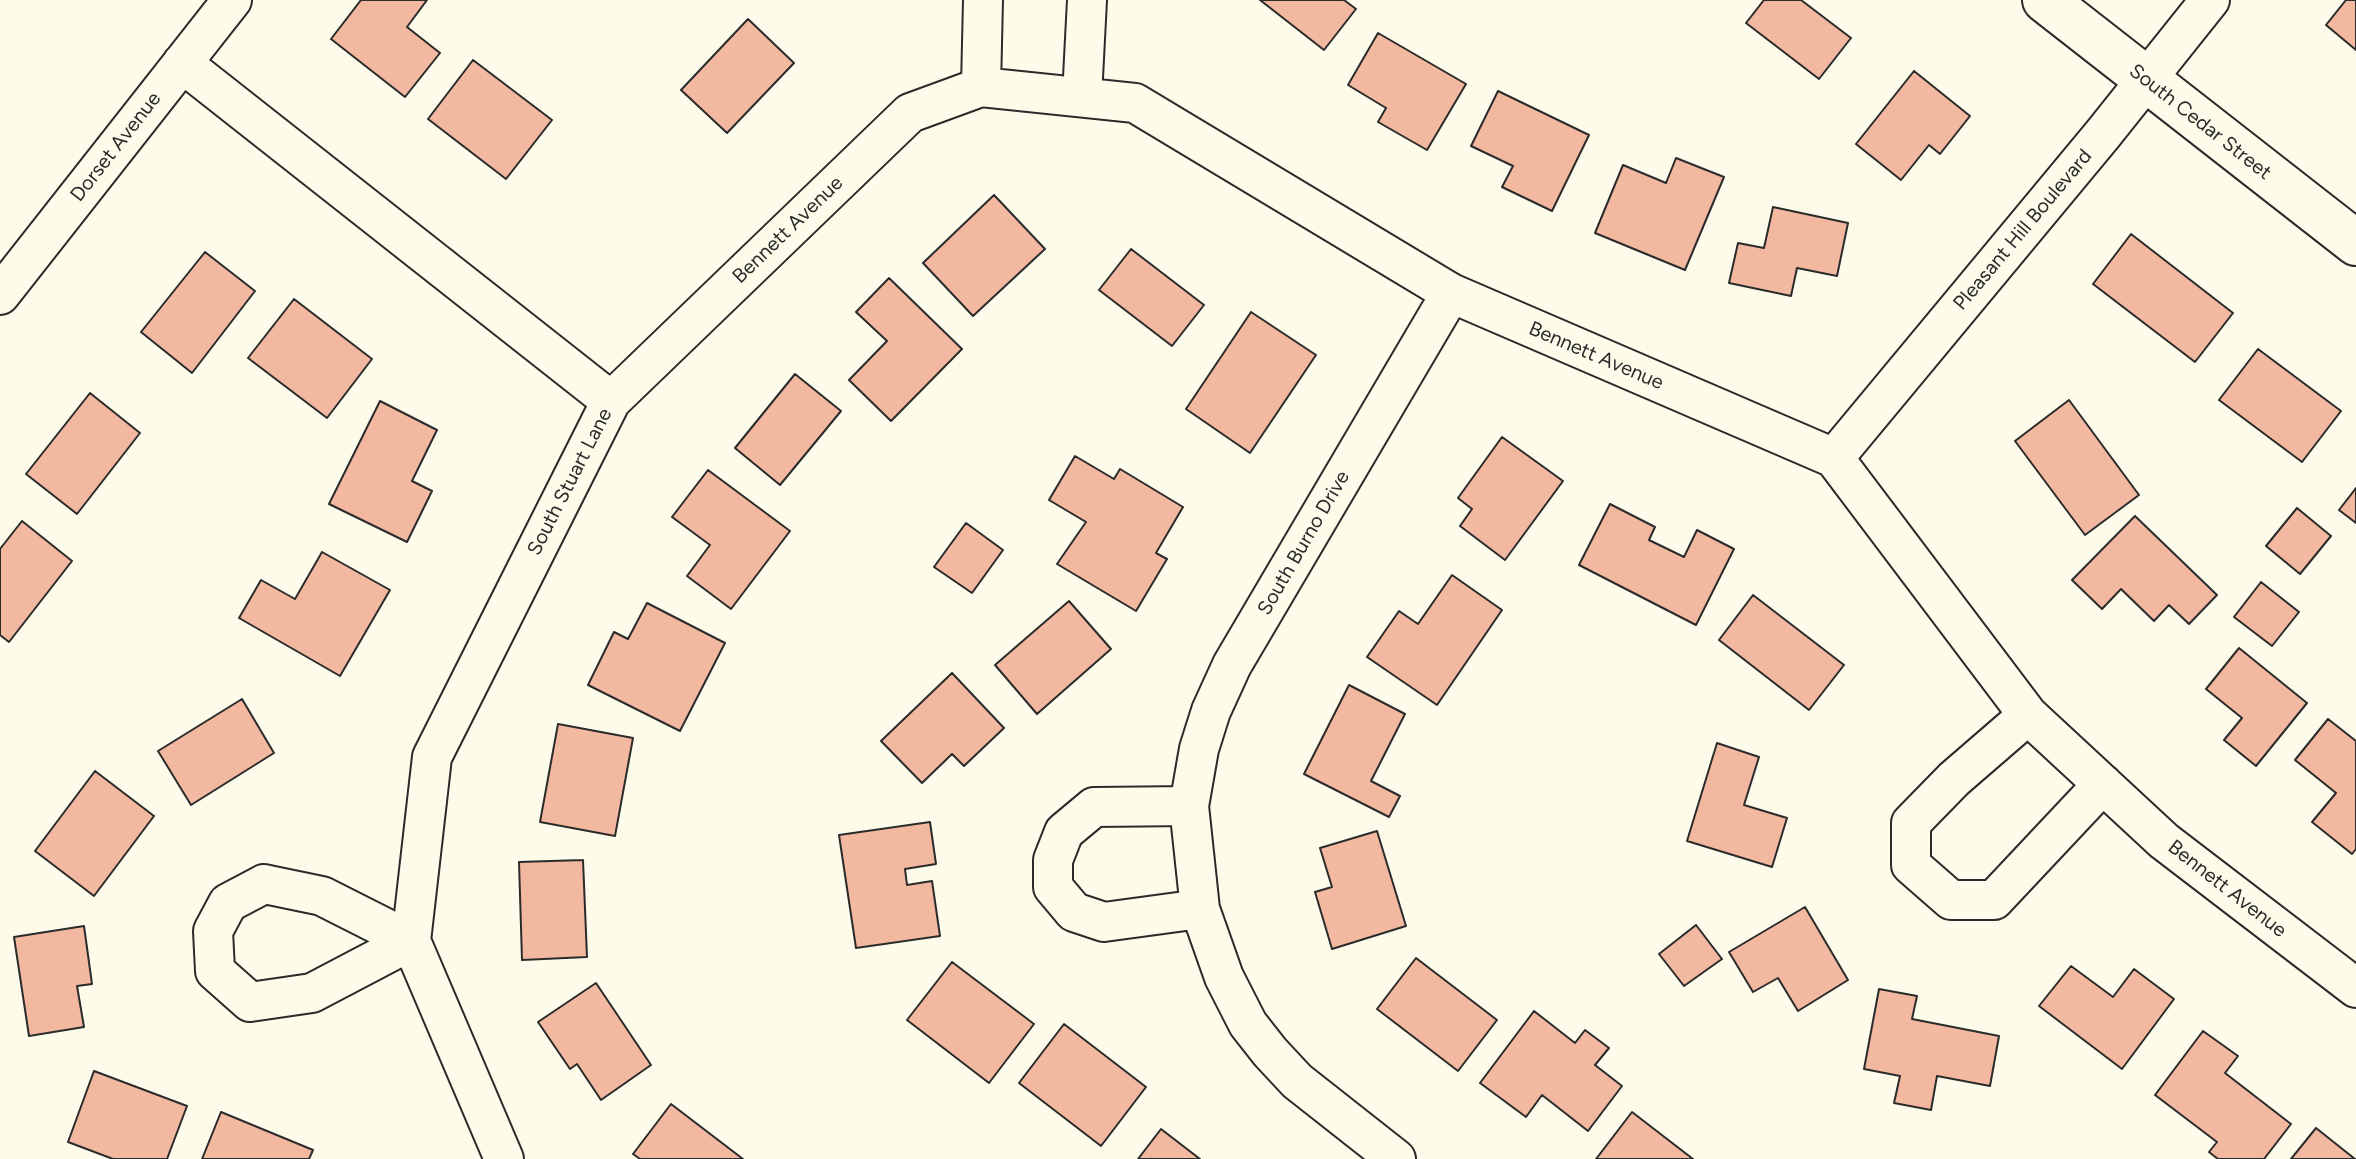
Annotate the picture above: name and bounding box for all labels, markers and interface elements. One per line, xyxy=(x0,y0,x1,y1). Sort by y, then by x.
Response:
street label: South Cedar Street xyxy=(2124,59,2276,185)
street label: Dorset Avenue xyxy=(66,87,166,207)
street label: Pleasant Hill Boulevard xyxy=(1949,145,2097,315)
street label: Bennett Avenue xyxy=(728,171,848,289)
street label: Bennett Avenue xyxy=(1525,317,1667,395)
street label: South Stuart Lane xyxy=(523,404,617,560)
street label: South Burno Drive xyxy=(1253,467,1355,619)
street label: Bennett Avenue xyxy=(2163,835,2291,943)

